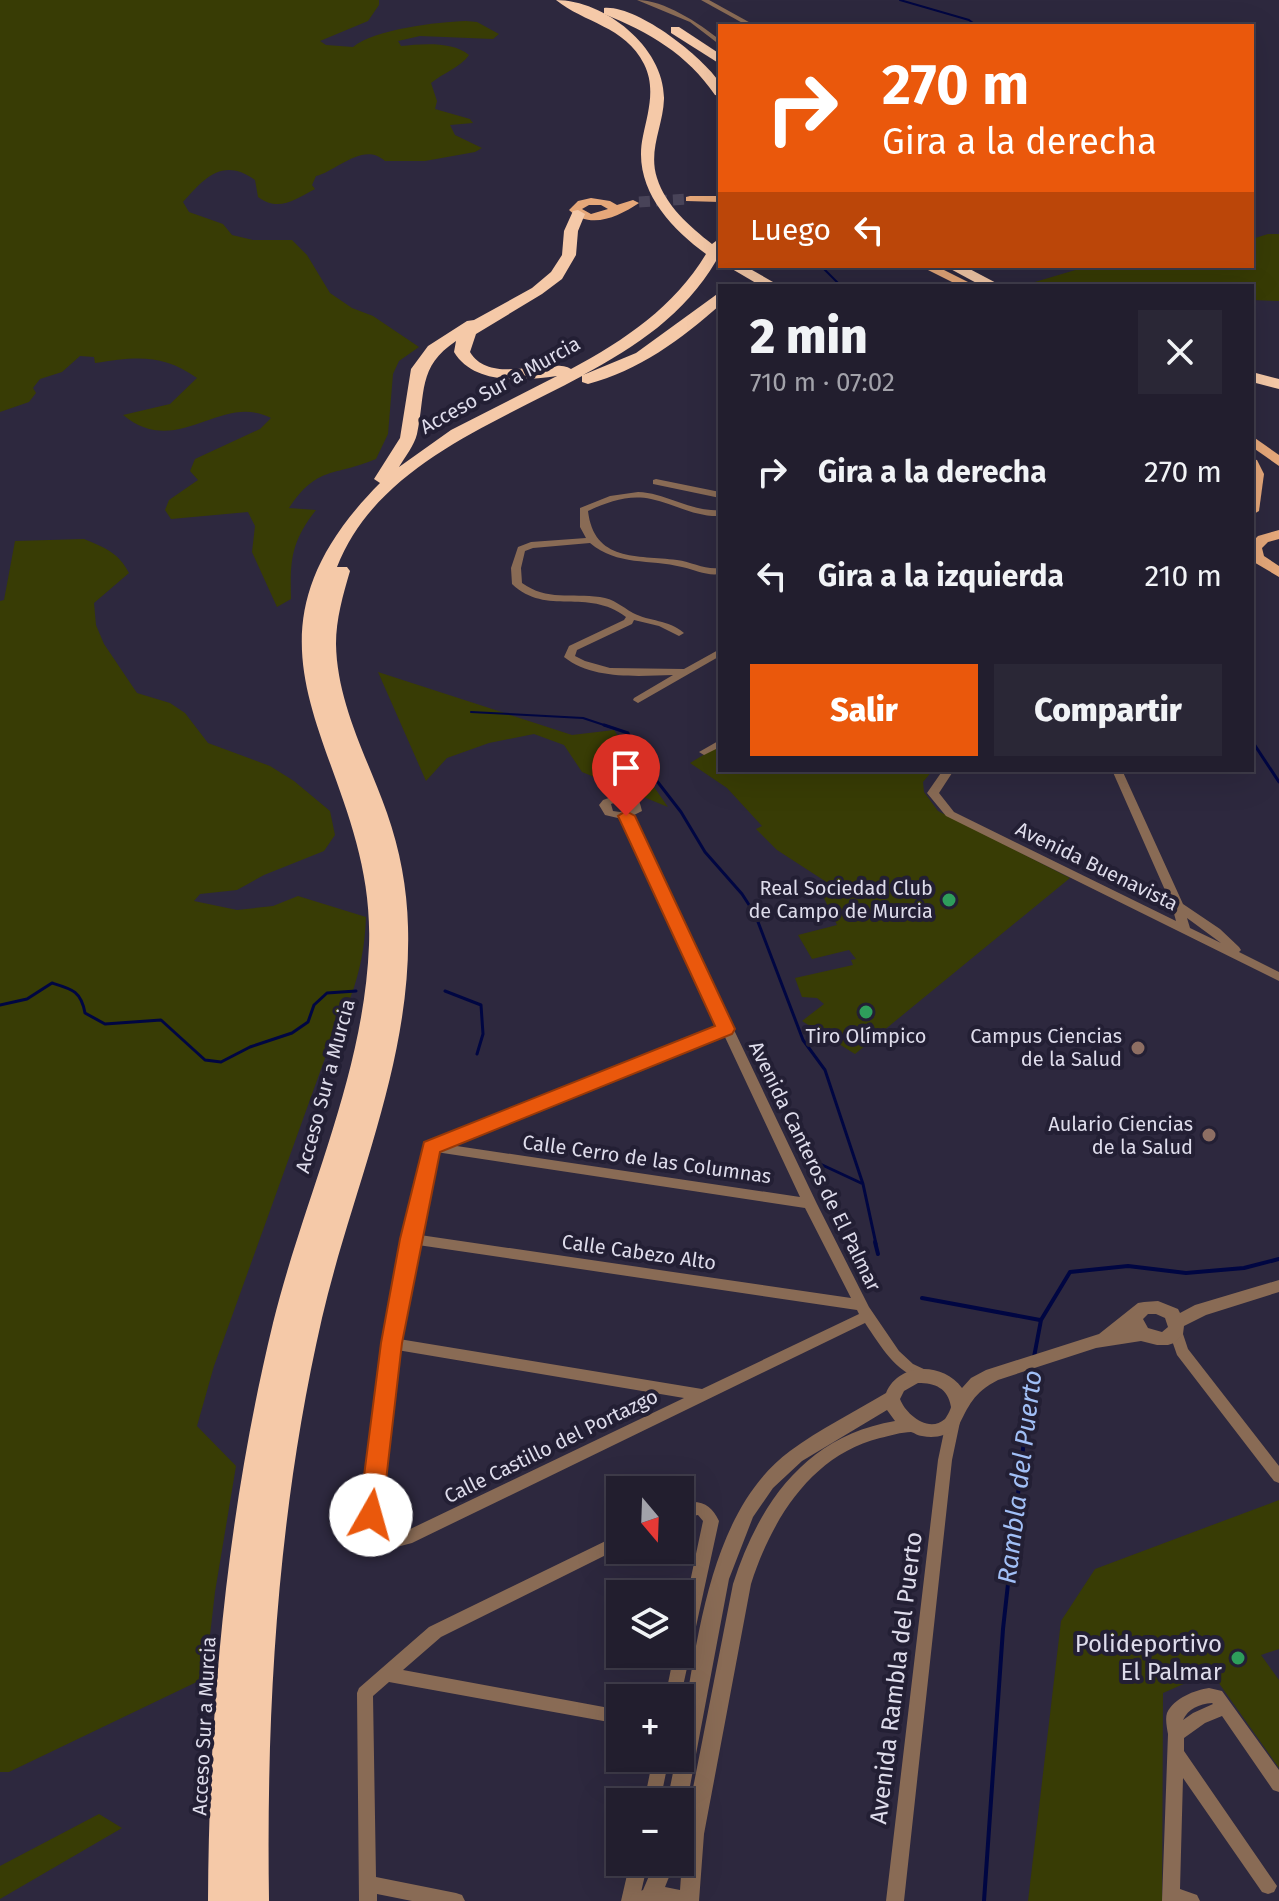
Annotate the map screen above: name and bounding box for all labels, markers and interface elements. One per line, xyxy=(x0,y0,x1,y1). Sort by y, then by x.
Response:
text: 270 m xyxy=(882,52,1029,119)
icon: right xyxy=(750,56,854,160)
text: Gira a la derecha xyxy=(882,120,1157,164)
icon: left xyxy=(847,208,891,252)
text: Luego xyxy=(750,212,831,248)
text: 2 min xyxy=(750,308,868,366)
button: close xyxy=(1138,310,1222,394)
street label: Acceso Sur a Murcia xyxy=(416,331,584,439)
text: 710 m · 07:02 xyxy=(750,367,895,398)
icon: right xyxy=(750,450,794,494)
text: Gira a la derecha xyxy=(818,454,1047,490)
text: 270 m xyxy=(1144,454,1222,490)
icon: left xyxy=(750,554,794,598)
text: Gira a la izquierda xyxy=(818,558,1064,594)
text: 210 m xyxy=(1145,558,1222,594)
button: Salir xyxy=(750,664,978,756)
button: Compartir xyxy=(994,664,1222,756)
pin xyxy=(592,734,660,816)
icon: arrive xyxy=(604,746,648,790)
street label: Avenida Buenavista xyxy=(1012,816,1182,916)
place label: Real Sociedad Club de Campo de Murcia xyxy=(748,876,933,923)
marker: Real Sociedad Club de Campo de Murcia xyxy=(940,891,958,909)
street label: Acceso Sur a Murcia xyxy=(290,996,360,1176)
marker: Tiro Olímpico xyxy=(857,1003,875,1021)
place label: Tiro Olímpico xyxy=(806,1024,926,1048)
place label: Campus Ciencias de la Salud xyxy=(970,1024,1122,1071)
street label: Avenida Canteros de El Palmar xyxy=(744,1037,886,1295)
marker: Campus Ciencias de la Salud xyxy=(1129,1039,1147,1057)
place label: Aulario Ciencias de la Salud xyxy=(1048,1112,1193,1159)
marker: Aulario Ciencias de la Salud xyxy=(1200,1126,1218,1144)
street label: Calle Cerro de las Columnas xyxy=(521,1130,773,1188)
street label: Calle Cabezo Alto xyxy=(560,1229,718,1275)
water label: Rambla del Puerto xyxy=(992,1368,1048,1586)
street label: Calle Castillo del Portazgo xyxy=(440,1384,662,1508)
position arrow xyxy=(329,1473,413,1557)
north arrow xyxy=(606,1476,694,1564)
map controls xyxy=(606,1476,694,1876)
street label: Avenida Rambla del Puerto xyxy=(864,1530,928,1826)
button: layers xyxy=(606,1580,694,1668)
place label: Polideportivo El Palmar xyxy=(1075,1630,1223,1686)
street label: Acceso Sur a Murcia xyxy=(187,1636,221,1816)
marker: Polideportivo El Palmar xyxy=(1229,1649,1247,1667)
button: + xyxy=(606,1684,694,1772)
button: − xyxy=(606,1788,694,1876)

